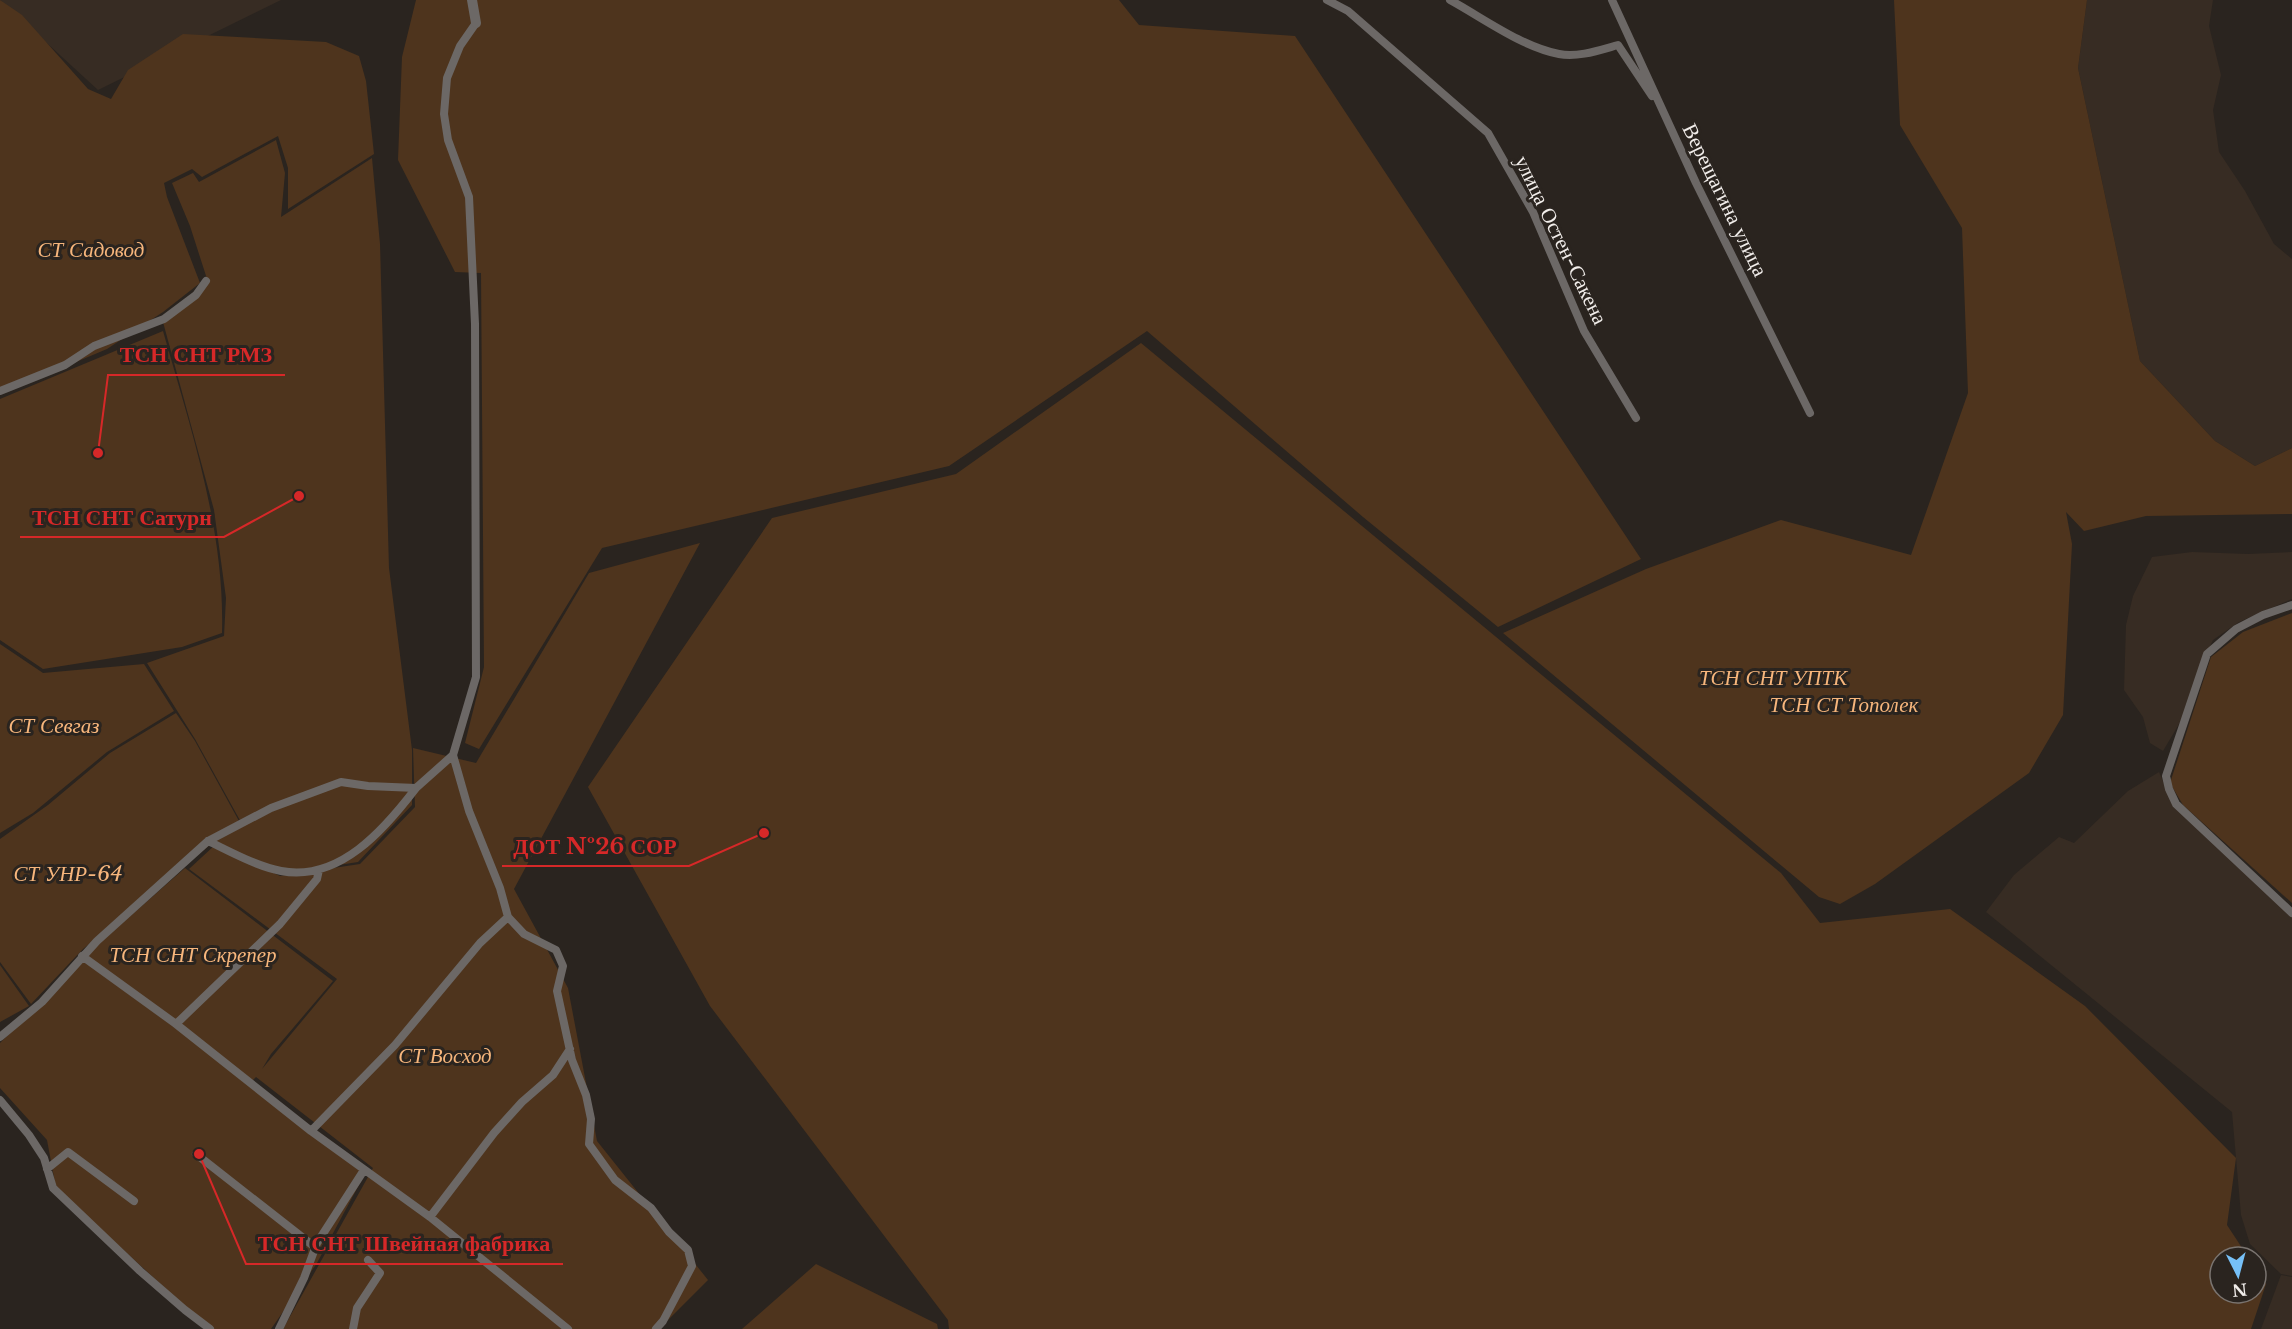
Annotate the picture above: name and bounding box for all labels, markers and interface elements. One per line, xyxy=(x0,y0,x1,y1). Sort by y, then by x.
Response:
street label: Верещагина улица xyxy=(1677,119,1774,281)
street label: улица Остен-Сакена xyxy=(1509,151,1613,329)
park label: СТ Садовод xyxy=(38,237,144,263)
callout: ТСН СНТ РМЗ xyxy=(108,335,285,375)
text: ТСН СНТ РМЗ xyxy=(120,341,273,368)
callout: ТСН СНТ Сатурн xyxy=(20,497,224,537)
text: ТСН СНТ Сатурн xyxy=(32,504,212,531)
park label: ТСН СНТ УПТК xyxy=(1699,665,1848,691)
park label: ТСН СТ Тополек xyxy=(1770,692,1919,718)
park label: СТ Севгаз xyxy=(9,713,99,739)
callout: ДОТ №26 СОР xyxy=(502,826,689,866)
text: ДОТ №26 СОР xyxy=(513,833,677,860)
park label: СТ УНР-64 xyxy=(14,861,122,887)
park label: ТСН СНТ Скрепер xyxy=(109,942,277,968)
park label: СТ Восход xyxy=(398,1043,492,1069)
callout: ТСН СНТ Швейная фабрика xyxy=(246,1224,563,1264)
text: ТСН СНТ Швейная фабрика xyxy=(258,1230,550,1257)
north arrow xyxy=(2208,1245,2268,1305)
text: N xyxy=(2231,1279,2248,1301)

